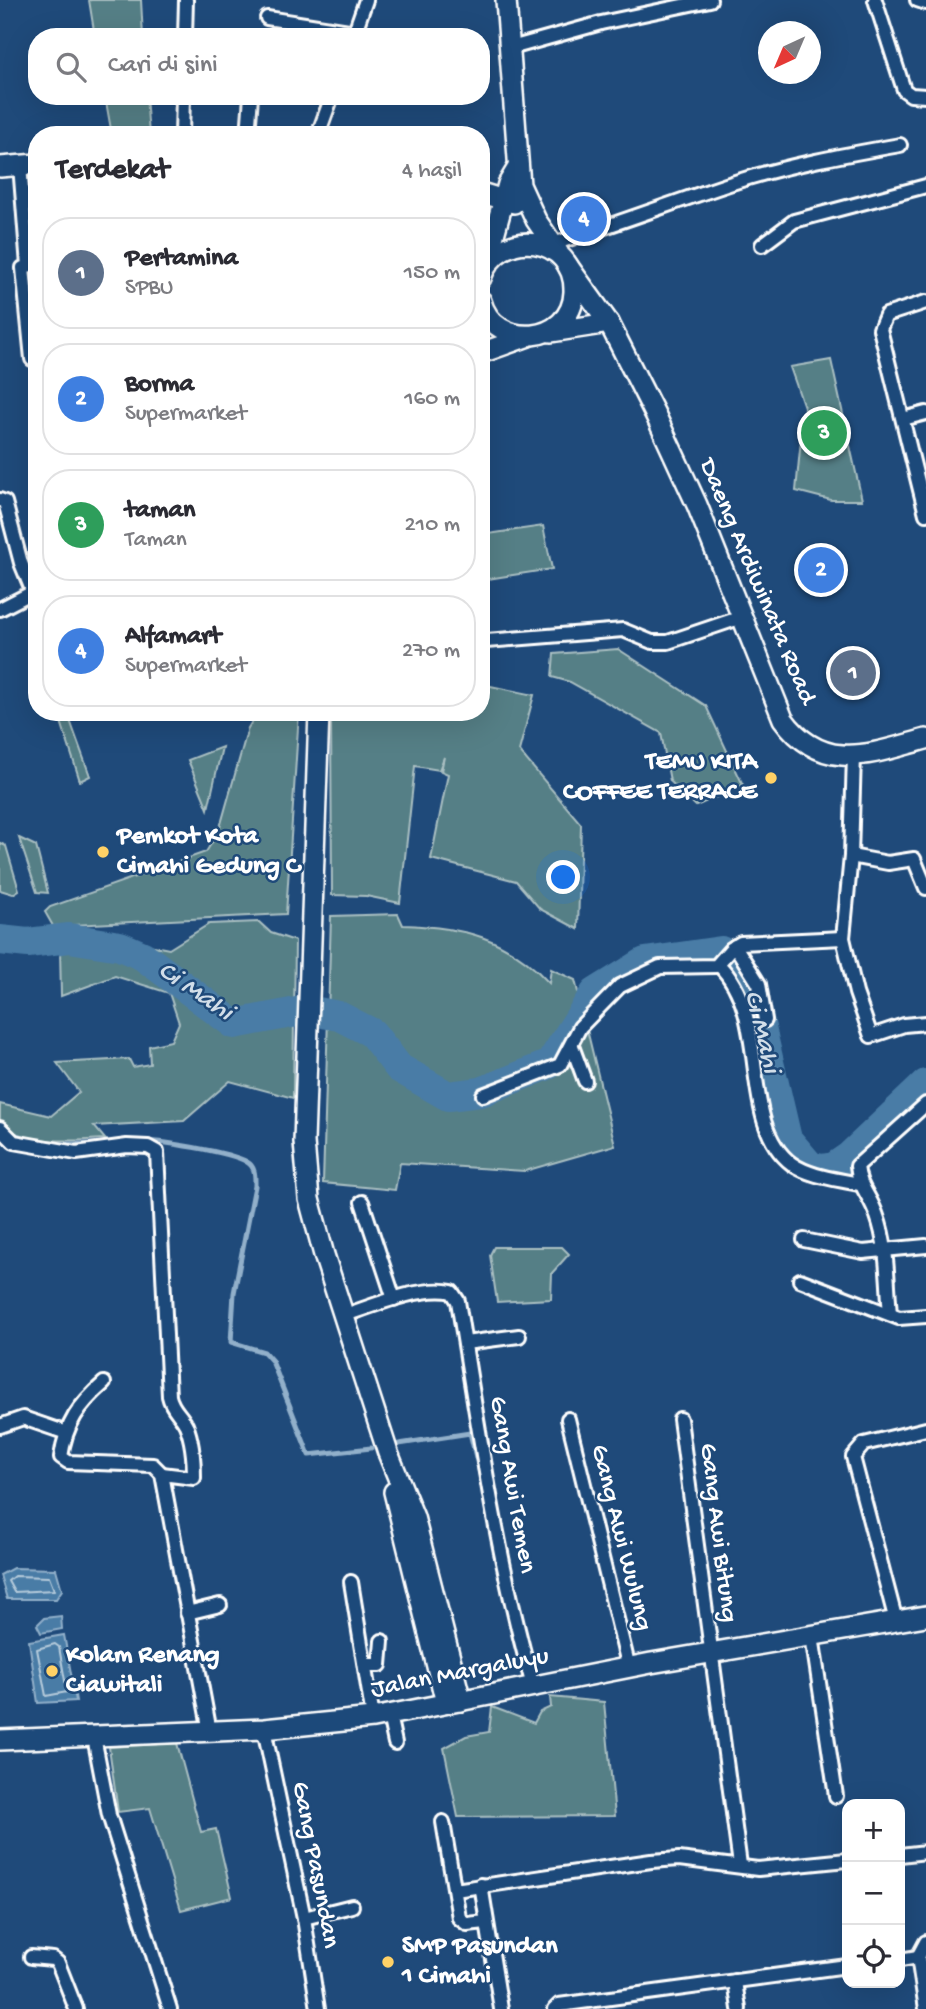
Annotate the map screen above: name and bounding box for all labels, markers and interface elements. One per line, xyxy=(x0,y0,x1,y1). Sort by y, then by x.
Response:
north arrow xyxy=(758,21,821,84)
search box xyxy=(28,28,490,105)
icon: search xyxy=(52,48,90,86)
text: Cari di sini xyxy=(108,51,218,82)
text: Terdekat xyxy=(56,154,169,189)
text: 4 hasil xyxy=(402,158,462,185)
pin: 4 xyxy=(561,193,607,245)
text: Pertamina xyxy=(125,244,238,275)
text: 1 xyxy=(76,260,86,287)
text: 150 m xyxy=(404,260,460,287)
text: SPBU xyxy=(125,275,173,302)
text: Borma xyxy=(125,370,194,401)
text: 2 xyxy=(75,386,87,413)
text: 160 m xyxy=(404,386,460,413)
text: Supermarket xyxy=(125,401,247,428)
pin: 3 xyxy=(801,407,847,459)
street label: Daeng Ardiwinata Road xyxy=(689,453,823,711)
text: taman xyxy=(125,496,195,527)
text: 3 xyxy=(75,512,87,539)
text: 210 m xyxy=(405,512,460,539)
text: Taman xyxy=(125,527,187,554)
pin: 2 xyxy=(798,544,844,596)
text: Alfamart xyxy=(125,622,221,653)
text: 4 xyxy=(76,638,86,665)
text: 270 m xyxy=(402,638,460,665)
pin: 1 xyxy=(830,647,876,699)
text: Supermarket xyxy=(125,653,247,680)
place label: TEMU KITA COFFEE TERRACE xyxy=(563,748,759,809)
marker: TEMU KITA COFFEE TERRACE xyxy=(763,770,779,786)
place label: Pemkot Kota Cimahi Gedung C xyxy=(115,822,303,883)
marker: Pemkot Kota Cimahi Gedung C xyxy=(95,844,111,860)
your location xyxy=(546,860,580,894)
water label: Ci Mahi xyxy=(151,955,241,1031)
water label: Ci Mahi xyxy=(735,987,788,1080)
street label: Gang Awi Temen xyxy=(480,1394,542,1576)
street label: Gang Awi Wulung xyxy=(582,1442,658,1634)
street label: Gang Awi Bitung xyxy=(691,1442,743,1624)
place label: Kolam Renang Ciawitali xyxy=(65,1641,220,1702)
street label: Jalan Margaluyu xyxy=(368,1642,552,1706)
marker: Kolam Renang Ciawitali xyxy=(44,1663,60,1679)
street label: Gang Pasundan xyxy=(283,1779,345,1952)
map controls xyxy=(842,1799,905,1988)
button: + xyxy=(842,1799,905,1862)
button: − xyxy=(842,1862,905,1925)
button: locate xyxy=(842,1925,905,1988)
place label: SMP Pasundan 1 Cimahi xyxy=(401,1932,558,1993)
marker: SMP Pasundan 1 Cimahi xyxy=(380,1954,396,1970)

